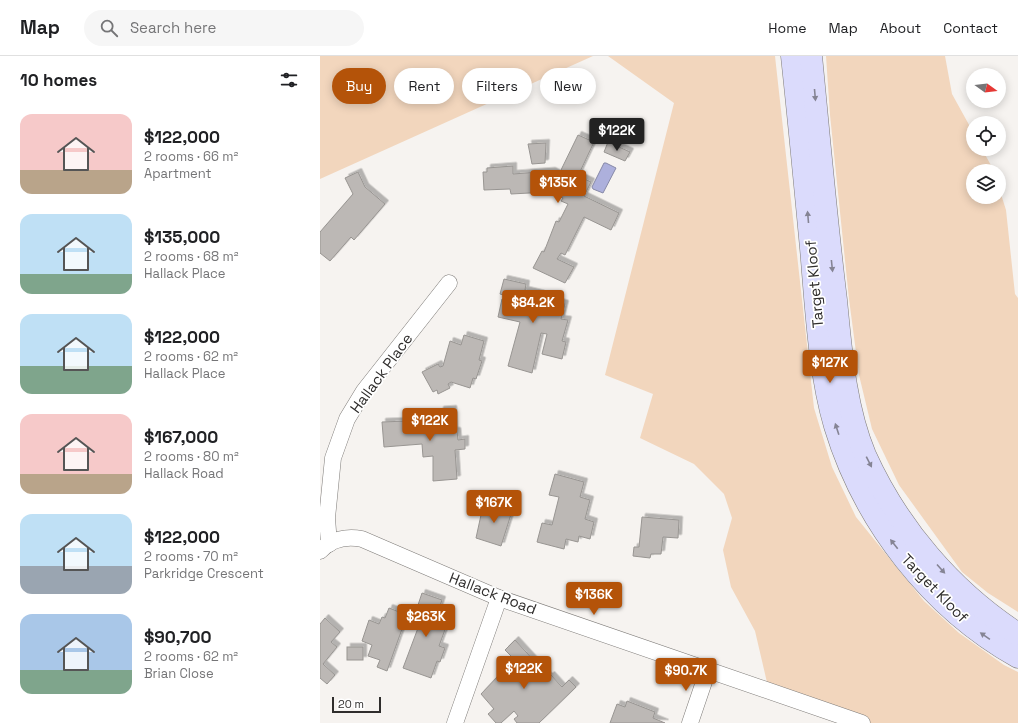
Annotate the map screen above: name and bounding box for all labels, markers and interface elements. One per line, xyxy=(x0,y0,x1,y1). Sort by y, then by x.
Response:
search box xyxy=(84,10,364,46)
text: Map xyxy=(20,15,60,40)
icon: search xyxy=(98,17,120,39)
text: Search here xyxy=(130,18,216,37)
text: Home xyxy=(768,19,806,37)
text: Map xyxy=(828,19,858,37)
text: About xyxy=(880,19,921,37)
text: Contact xyxy=(943,19,998,37)
chip: Buy xyxy=(332,68,386,104)
chip: Rent xyxy=(394,68,454,104)
chip: Filters xyxy=(462,68,532,104)
chip: New xyxy=(540,68,596,104)
north arrow xyxy=(966,68,1006,108)
map controls xyxy=(966,68,1006,204)
text: 10 homes xyxy=(20,69,97,91)
icon: filters xyxy=(278,69,300,91)
one-way arrow xyxy=(812,89,818,101)
button: locate xyxy=(966,116,1006,156)
pin: $122K xyxy=(589,118,645,152)
text: $122K xyxy=(598,122,636,139)
text: $122,000 xyxy=(144,126,220,148)
icon: home xyxy=(52,130,100,178)
text: 2 rooms · 66 m² xyxy=(144,148,238,165)
button: layers xyxy=(966,164,1006,204)
text: Apartment xyxy=(144,165,212,182)
pin: $135K xyxy=(530,170,586,204)
text: $135K xyxy=(539,174,577,191)
one-way arrow xyxy=(805,211,811,223)
text: $135,000 xyxy=(144,226,220,248)
icon: home xyxy=(52,230,100,278)
street label: Target Kloof xyxy=(801,239,827,329)
text: 2 rooms · 68 m² xyxy=(144,248,238,265)
one-way arrow xyxy=(829,260,835,272)
text: Hallack Place xyxy=(144,265,226,282)
pin: $84.2K xyxy=(500,290,566,324)
text: $84.2K xyxy=(511,294,555,311)
text: $122,000 xyxy=(144,326,220,348)
street label: Hallack Place xyxy=(346,329,416,417)
icon: home xyxy=(52,330,100,378)
text: 2 rooms · 62 m² xyxy=(144,348,238,365)
pin: $127K xyxy=(802,350,858,384)
text: $127K xyxy=(812,354,848,371)
text: Hallack Place xyxy=(144,365,226,382)
pin: $122K xyxy=(402,408,458,442)
text: $122K xyxy=(411,412,449,429)
one-way arrow xyxy=(833,422,839,434)
text: $167,000 xyxy=(144,426,218,448)
icon: home xyxy=(52,430,100,478)
text: 2 rooms · 80 m² xyxy=(144,448,239,465)
one-way arrow xyxy=(866,456,872,467)
text: Hallack Road xyxy=(144,465,224,482)
pin: $167K xyxy=(466,490,522,524)
text: $167K xyxy=(476,494,512,511)
text: $122,000 xyxy=(144,526,220,548)
icon: home xyxy=(52,530,100,578)
one-way arrow xyxy=(890,539,899,550)
text: 2 rooms · 70 m² xyxy=(144,548,238,565)
street label: Target Kloof xyxy=(898,550,973,627)
one-way arrow xyxy=(936,564,946,574)
text: Parkridge Crescent xyxy=(144,565,264,582)
street label: Hallack Road xyxy=(447,568,539,618)
pin: $136K xyxy=(566,582,622,616)
text: $136K xyxy=(575,586,613,603)
pin: $263K xyxy=(398,604,454,638)
text: $263K xyxy=(406,608,446,625)
text: $90,700 xyxy=(144,626,211,648)
icon: home xyxy=(52,630,100,678)
one-way arrow xyxy=(980,632,991,640)
text: 2 rooms · 62 m² xyxy=(144,648,238,665)
pin: $122K xyxy=(496,656,552,690)
pin: $90.7K xyxy=(653,658,719,692)
text: $122K xyxy=(505,660,543,677)
text: $90.7K xyxy=(665,662,707,679)
text: Brian Close xyxy=(144,665,214,682)
scale bar xyxy=(332,695,381,714)
text: 20 m xyxy=(338,697,364,711)

